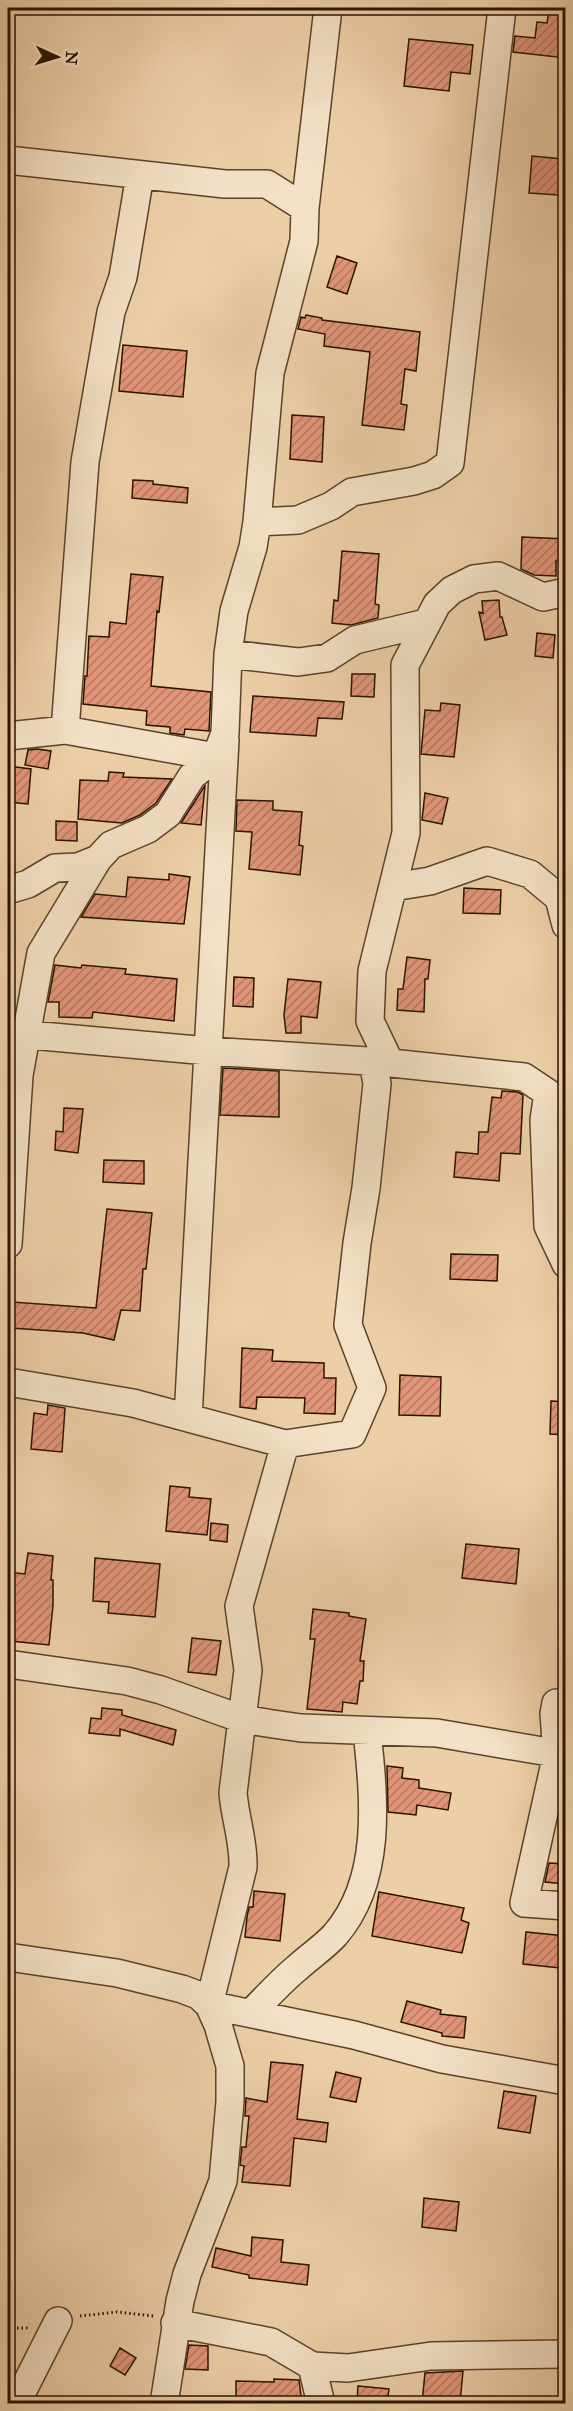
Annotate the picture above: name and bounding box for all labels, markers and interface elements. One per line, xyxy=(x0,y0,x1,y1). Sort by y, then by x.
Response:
north arrow xyxy=(27,27,87,87)
text: N xyxy=(61,51,81,66)

